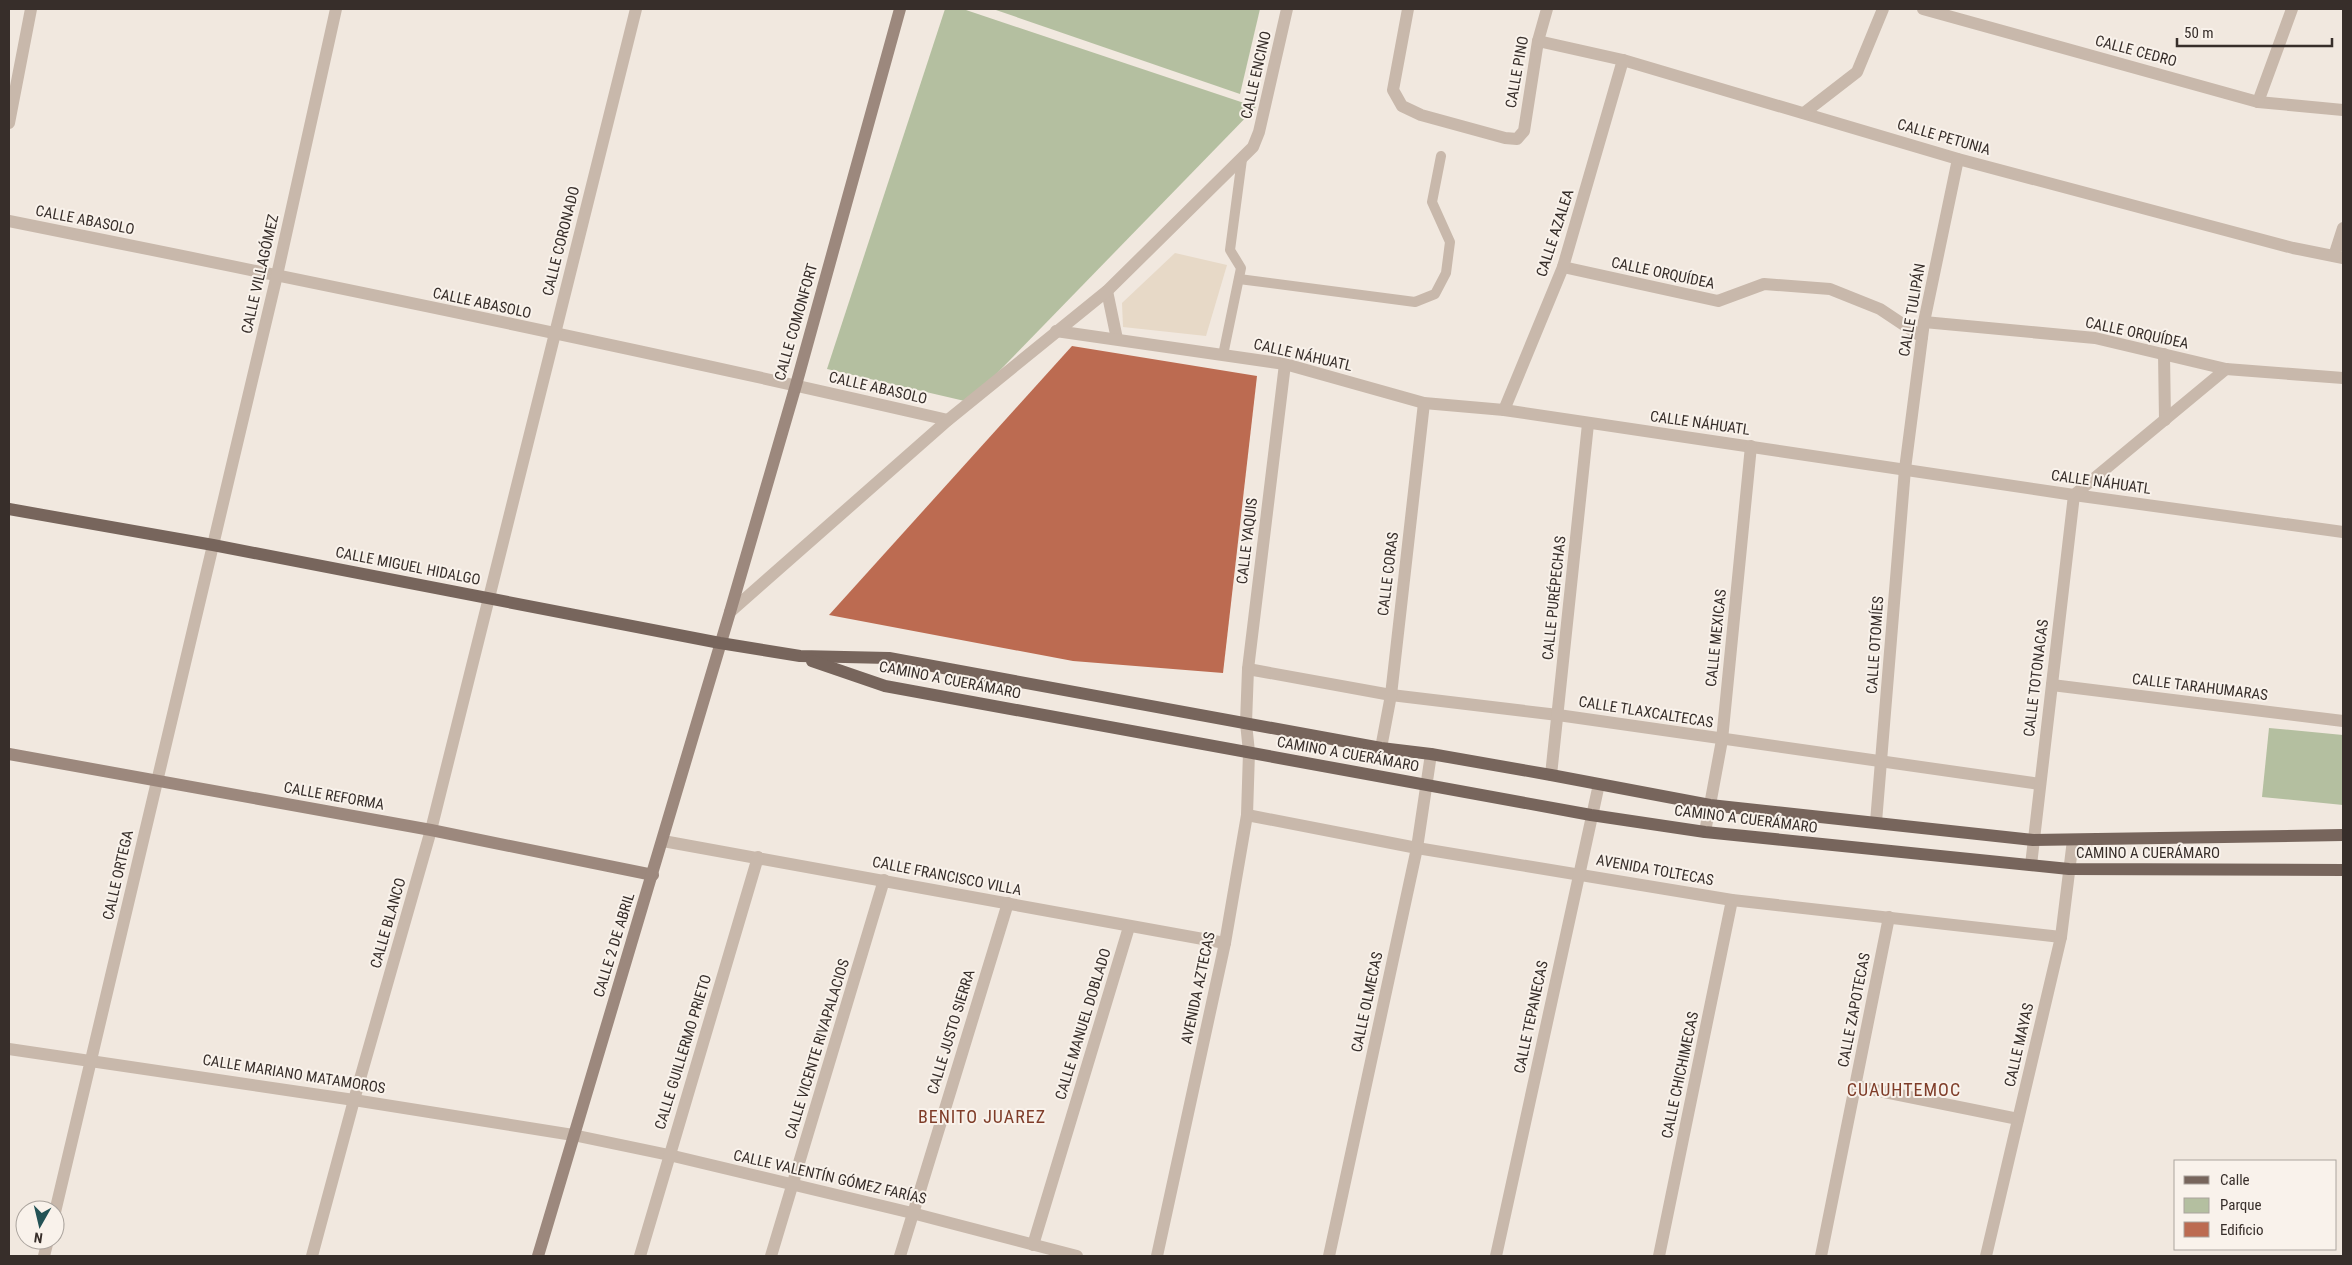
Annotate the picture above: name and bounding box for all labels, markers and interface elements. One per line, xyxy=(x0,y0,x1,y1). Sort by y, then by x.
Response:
scale bar xyxy=(2177,15,2332,47)
text: 50 m xyxy=(2184,24,2214,42)
street label: CALLE ENCINO xyxy=(1237,29,1275,121)
street label: CALLE CEDRO xyxy=(2093,31,2179,71)
street label: CALLE PINO xyxy=(1502,35,1532,109)
street label: CALLE PETUNIA xyxy=(1895,115,1993,159)
street label: CALLE CORONADO xyxy=(539,184,583,298)
street label: CALLE AZALEA xyxy=(1532,187,1578,279)
street label: CALLE ABASOLO xyxy=(34,202,136,238)
street label: CALLE VILLAGÓMEZ xyxy=(238,212,283,335)
street label: CALLE ORQUÍDEA xyxy=(1610,253,1717,293)
street label: CALLE COMONFORT xyxy=(771,261,821,383)
street label: CALLE TULIPÁN xyxy=(1895,262,1929,358)
street label: CALLE ABASOLO xyxy=(431,284,533,322)
street label: CALLE ORQUÍDEA xyxy=(2084,313,2191,353)
street label: CALLE NÁHUATL xyxy=(1252,335,1354,375)
street label: CALLE ABASOLO xyxy=(827,368,929,408)
street label: CALLE NÁHUATL xyxy=(1649,407,1751,439)
street label: CALLE NÁHUATL xyxy=(2050,466,2152,498)
street label: CALLE YAQUIS xyxy=(1233,496,1261,585)
street label: CALLE CORAS xyxy=(1374,531,1402,617)
street label: CALLE PURÉPECHAS xyxy=(1539,535,1569,661)
street label: CALLE MIGUEL HIDALGO xyxy=(334,543,482,589)
street label: CALLE MEXICAS xyxy=(1702,588,1730,688)
street label: CALLE OTOMÍES xyxy=(1863,595,1887,695)
street label: CALLE TOTONACAS xyxy=(2020,618,2052,738)
street label: CAMINO A CUERÁMARO xyxy=(878,657,1022,703)
street label: CALLE TARAHUMARAS xyxy=(2131,670,2269,704)
street label: CALLE TLAXCALTECAS xyxy=(1577,692,1715,732)
street label: CAMINO A CUERÁMARO xyxy=(1275,733,1421,775)
street label: CALLE REFORMA xyxy=(282,778,386,814)
street label: CAMINO A CUERÁMARO xyxy=(1673,801,1819,837)
street label: CALLE ORTEGA xyxy=(99,828,137,922)
street label: CAMINO A CUERÁMARO xyxy=(2076,844,2220,862)
street label: AVENIDA TOLTECAS xyxy=(1595,851,1715,889)
street label: CALLE FRANCISCO VILLA xyxy=(871,853,1023,899)
street label: CALLE BLANCO xyxy=(366,876,410,970)
street label: CALLE 2 DE ABRIL xyxy=(590,891,638,999)
street label: AVENIDA AZTECAS xyxy=(1177,930,1219,1046)
street label: CALLE MANUEL DOBLADO xyxy=(1051,946,1115,1102)
street label: CALLE OLMECAS xyxy=(1348,950,1386,1054)
street label: CALLE ZAPOTECAS xyxy=(1834,951,1874,1069)
street label: CALLE VICENTE RIVAPALACIOS xyxy=(781,957,853,1141)
street label: CALLE TEPANECAS xyxy=(1510,959,1552,1075)
street label: CALLE JUSTO SIERRA xyxy=(923,967,979,1096)
street label: CALLE GUILLERMO PRIETO xyxy=(651,972,715,1132)
street label: CALLE MAYAS xyxy=(2001,1001,2037,1089)
street label: CALLE CHICHIMECAS xyxy=(1658,1010,1702,1140)
street label: CALLE MARIANO MATAMOROS xyxy=(201,1051,387,1097)
district label: CUAUHTEMOC xyxy=(1847,1079,1961,1100)
district label: BENITO JUAREZ xyxy=(918,1106,1046,1127)
street label: CALLE VALENTÍN GÓMEZ FARÍAS xyxy=(732,1146,929,1208)
legend xyxy=(2174,1160,2337,1250)
text: Calle xyxy=(2220,1171,2250,1189)
text: Parque xyxy=(2220,1196,2262,1214)
north arrow xyxy=(15,1200,65,1250)
text: Edificio xyxy=(2220,1221,2263,1239)
text: N xyxy=(33,1229,44,1246)

